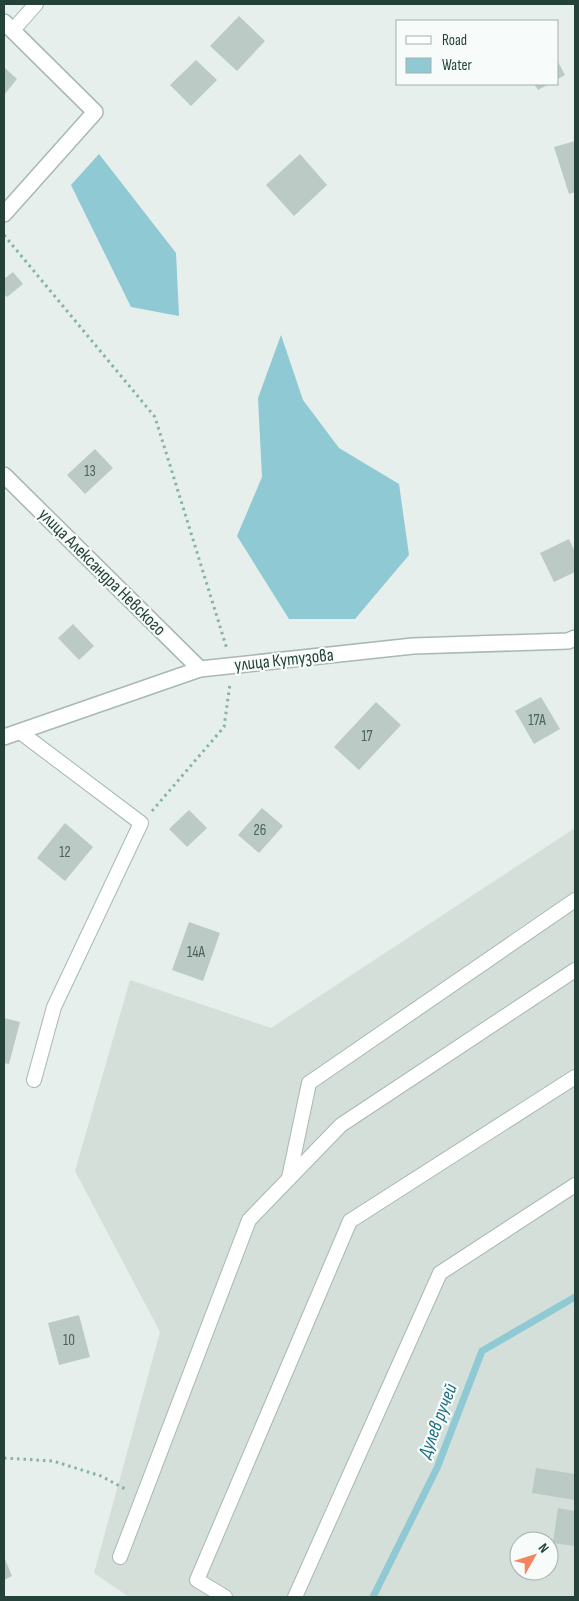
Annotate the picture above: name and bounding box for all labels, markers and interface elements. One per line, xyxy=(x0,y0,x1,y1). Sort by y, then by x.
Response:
legend xyxy=(396,20,559,85)
text: Road xyxy=(442,31,467,50)
text: Water xyxy=(442,56,473,75)
house number: 13 xyxy=(84,462,96,481)
street label: улица Александра Невского xyxy=(34,504,170,640)
street label: улица Кутузова xyxy=(233,644,335,676)
house number: 17А xyxy=(528,711,546,730)
house number: 17 xyxy=(361,727,373,746)
house number: 26 xyxy=(254,821,266,840)
house number: 12 xyxy=(59,843,71,862)
house number: 14А xyxy=(187,943,206,962)
house number: 10 xyxy=(63,1331,75,1350)
water label: Дулев ручей xyxy=(413,1380,463,1462)
north arrow xyxy=(509,1531,559,1581)
text: N xyxy=(535,1540,553,1556)

